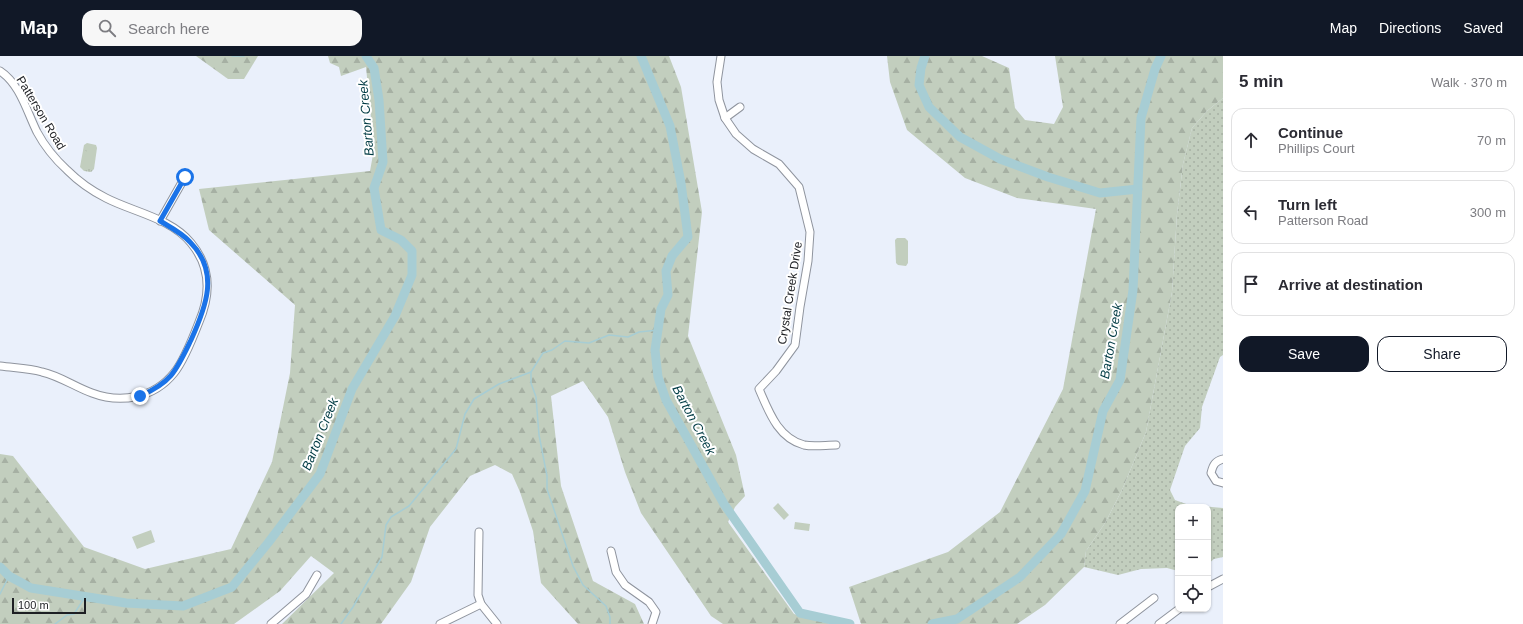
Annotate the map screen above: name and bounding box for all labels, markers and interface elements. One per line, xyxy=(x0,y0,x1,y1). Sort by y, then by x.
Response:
search box xyxy=(82,10,362,46)
text: Map xyxy=(20,17,58,38)
icon: search xyxy=(96,17,118,39)
text: Search here xyxy=(128,20,210,37)
text: Map xyxy=(1330,20,1357,36)
text: Directions xyxy=(1379,20,1441,36)
text: Saved xyxy=(1463,20,1503,36)
text: 5 min xyxy=(1239,72,1283,91)
street label: Patterson Road xyxy=(14,74,68,152)
text: Walk · 370 m xyxy=(1431,75,1507,90)
water label: Barton Creek xyxy=(355,78,377,157)
text: Continue xyxy=(1278,124,1343,141)
icon: ahead xyxy=(1240,129,1262,151)
text: 70 m xyxy=(1477,133,1506,148)
text: Phillips Court xyxy=(1278,141,1355,156)
route start xyxy=(176,168,194,186)
text: Turn left xyxy=(1278,196,1337,213)
icon: left xyxy=(1240,201,1262,223)
text: 300 m xyxy=(1470,205,1506,220)
text: Patterson Road xyxy=(1278,213,1368,228)
street label: Crystal Creek Drive xyxy=(775,240,805,345)
icon: arrive xyxy=(1240,273,1262,295)
text: Arrive at destination xyxy=(1278,276,1423,293)
water label: Barton Creek xyxy=(1097,301,1125,380)
button: Save xyxy=(1239,336,1369,372)
button: Share xyxy=(1377,336,1507,372)
water label: Barton Creek xyxy=(669,383,719,459)
route end xyxy=(131,387,149,405)
water label: Barton Creek xyxy=(299,394,342,472)
map controls xyxy=(1175,504,1211,612)
button: + xyxy=(1175,504,1211,540)
button: − xyxy=(1175,540,1211,576)
button: locate xyxy=(1175,576,1211,612)
scale bar xyxy=(12,596,86,615)
text: 100 m xyxy=(18,599,49,611)

